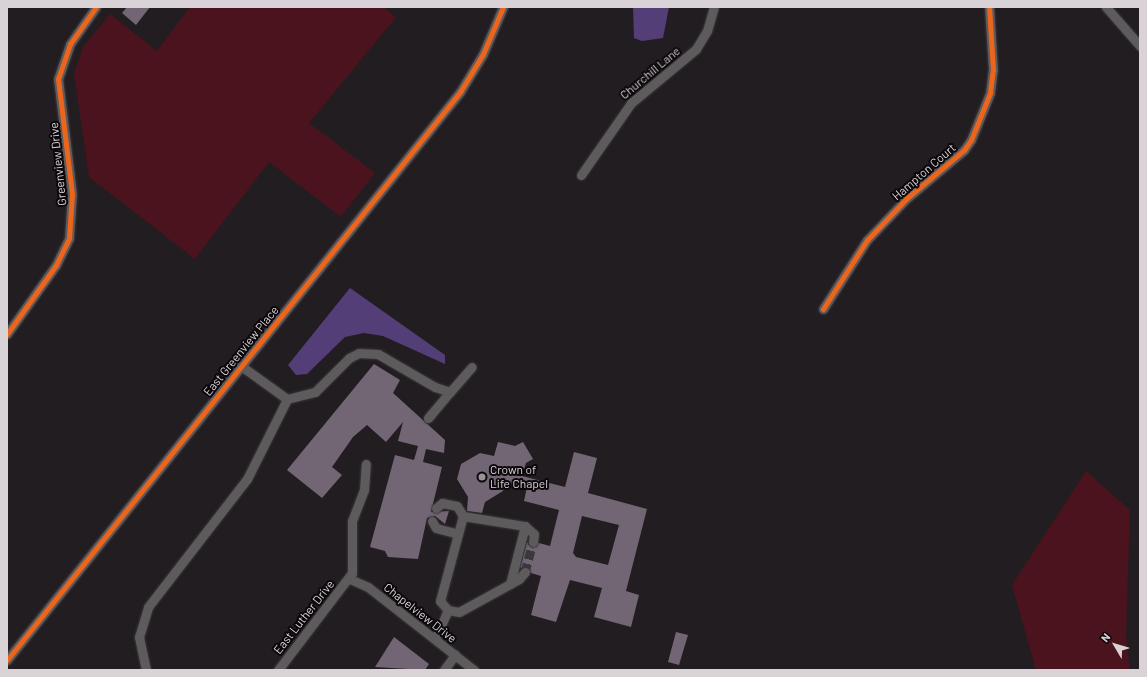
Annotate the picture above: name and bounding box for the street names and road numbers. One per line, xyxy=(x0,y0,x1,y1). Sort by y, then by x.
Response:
street label: Churchill Lane xyxy=(617,44,683,102)
street label: Greenview Drive xyxy=(46,122,70,206)
street label: Hampton Court xyxy=(889,141,959,203)
street label: East Greenview Place xyxy=(200,303,282,399)
street label: East Luther Drive xyxy=(271,577,337,657)
street label: Chapelview Drive xyxy=(381,580,459,646)

